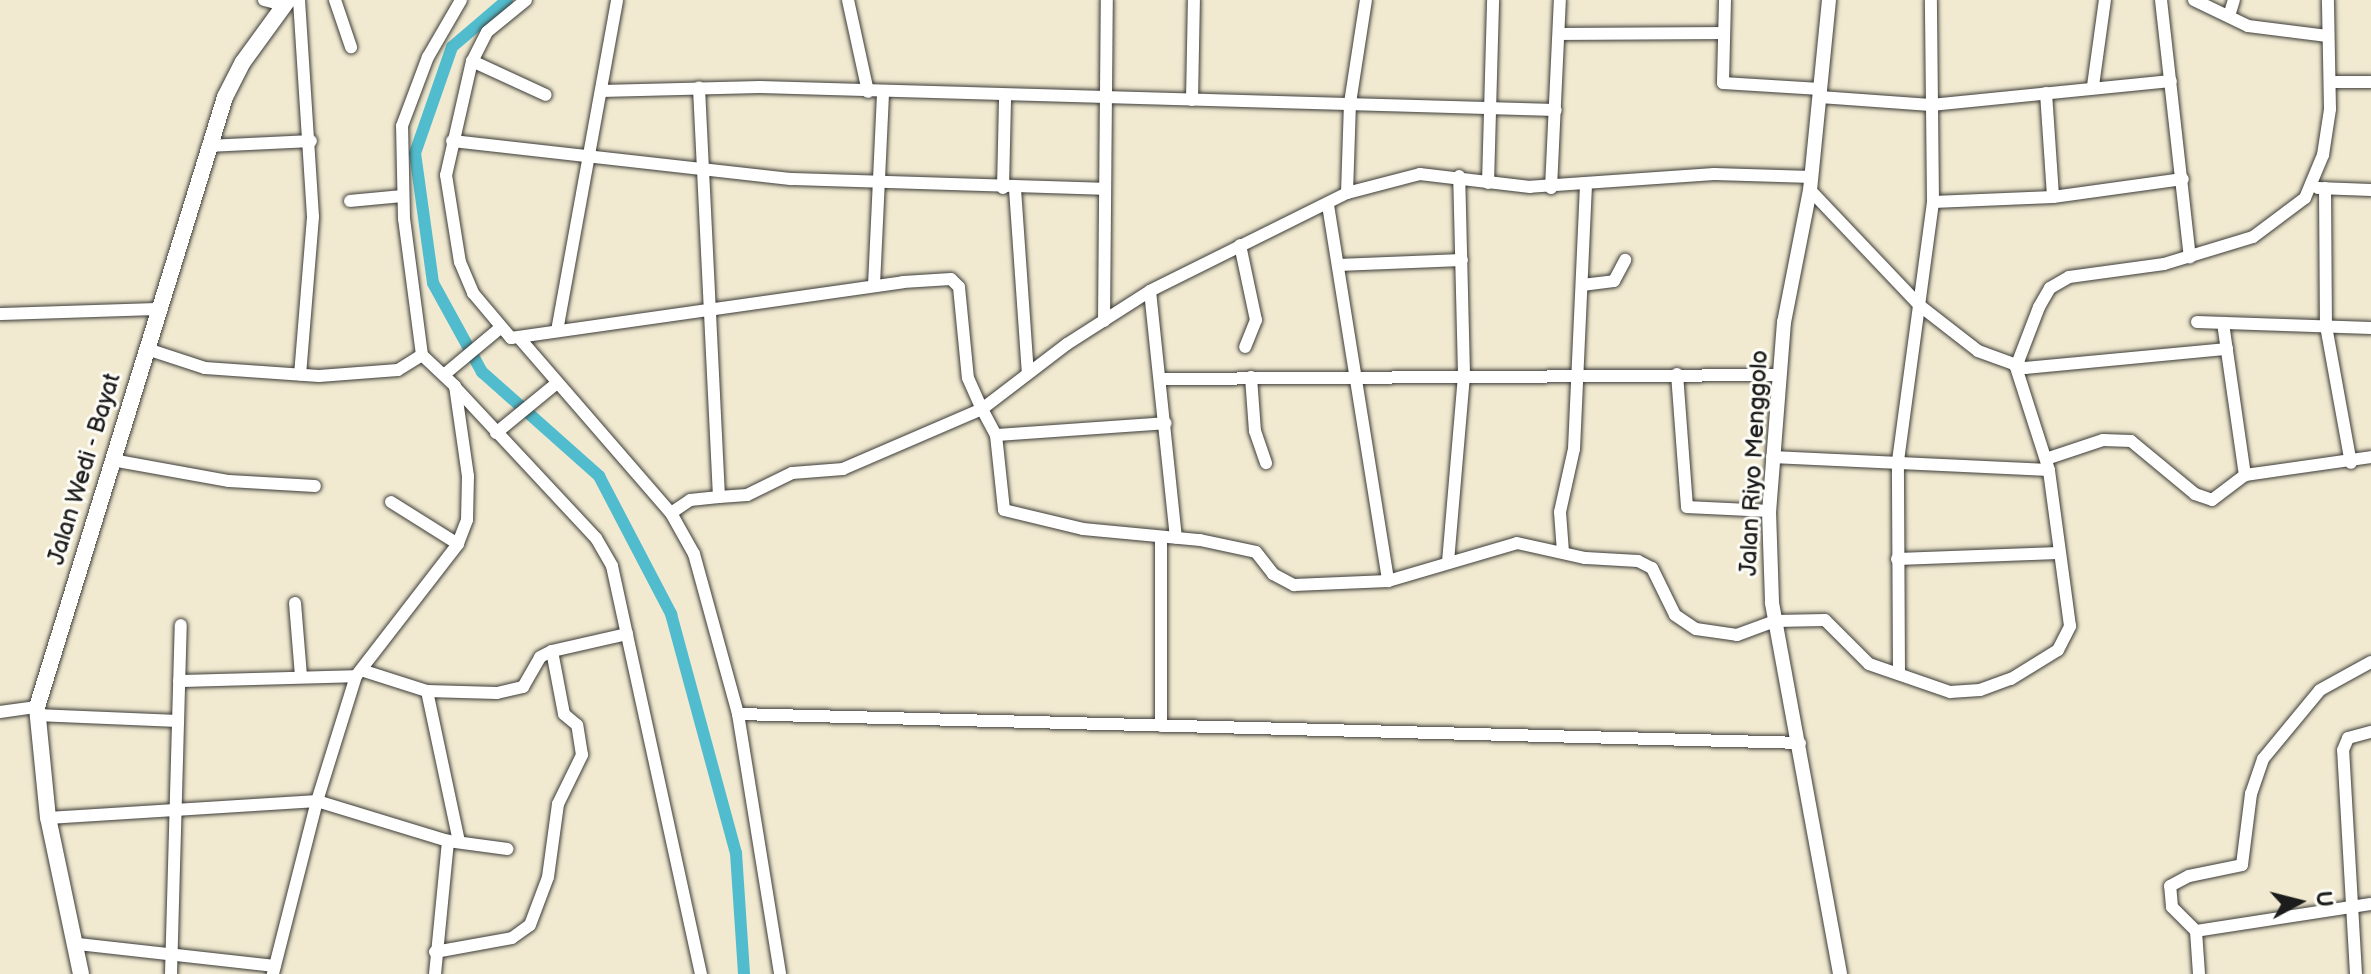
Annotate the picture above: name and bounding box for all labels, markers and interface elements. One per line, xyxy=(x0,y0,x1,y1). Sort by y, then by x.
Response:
street label: Jalan Riyo Menggolo xyxy=(1734,349,1774,577)
street label: Jalan Wedi - Bayat xyxy=(41,368,127,570)
north arrow xyxy=(2259,862,2339,942)
text: U xyxy=(2309,890,2338,908)

